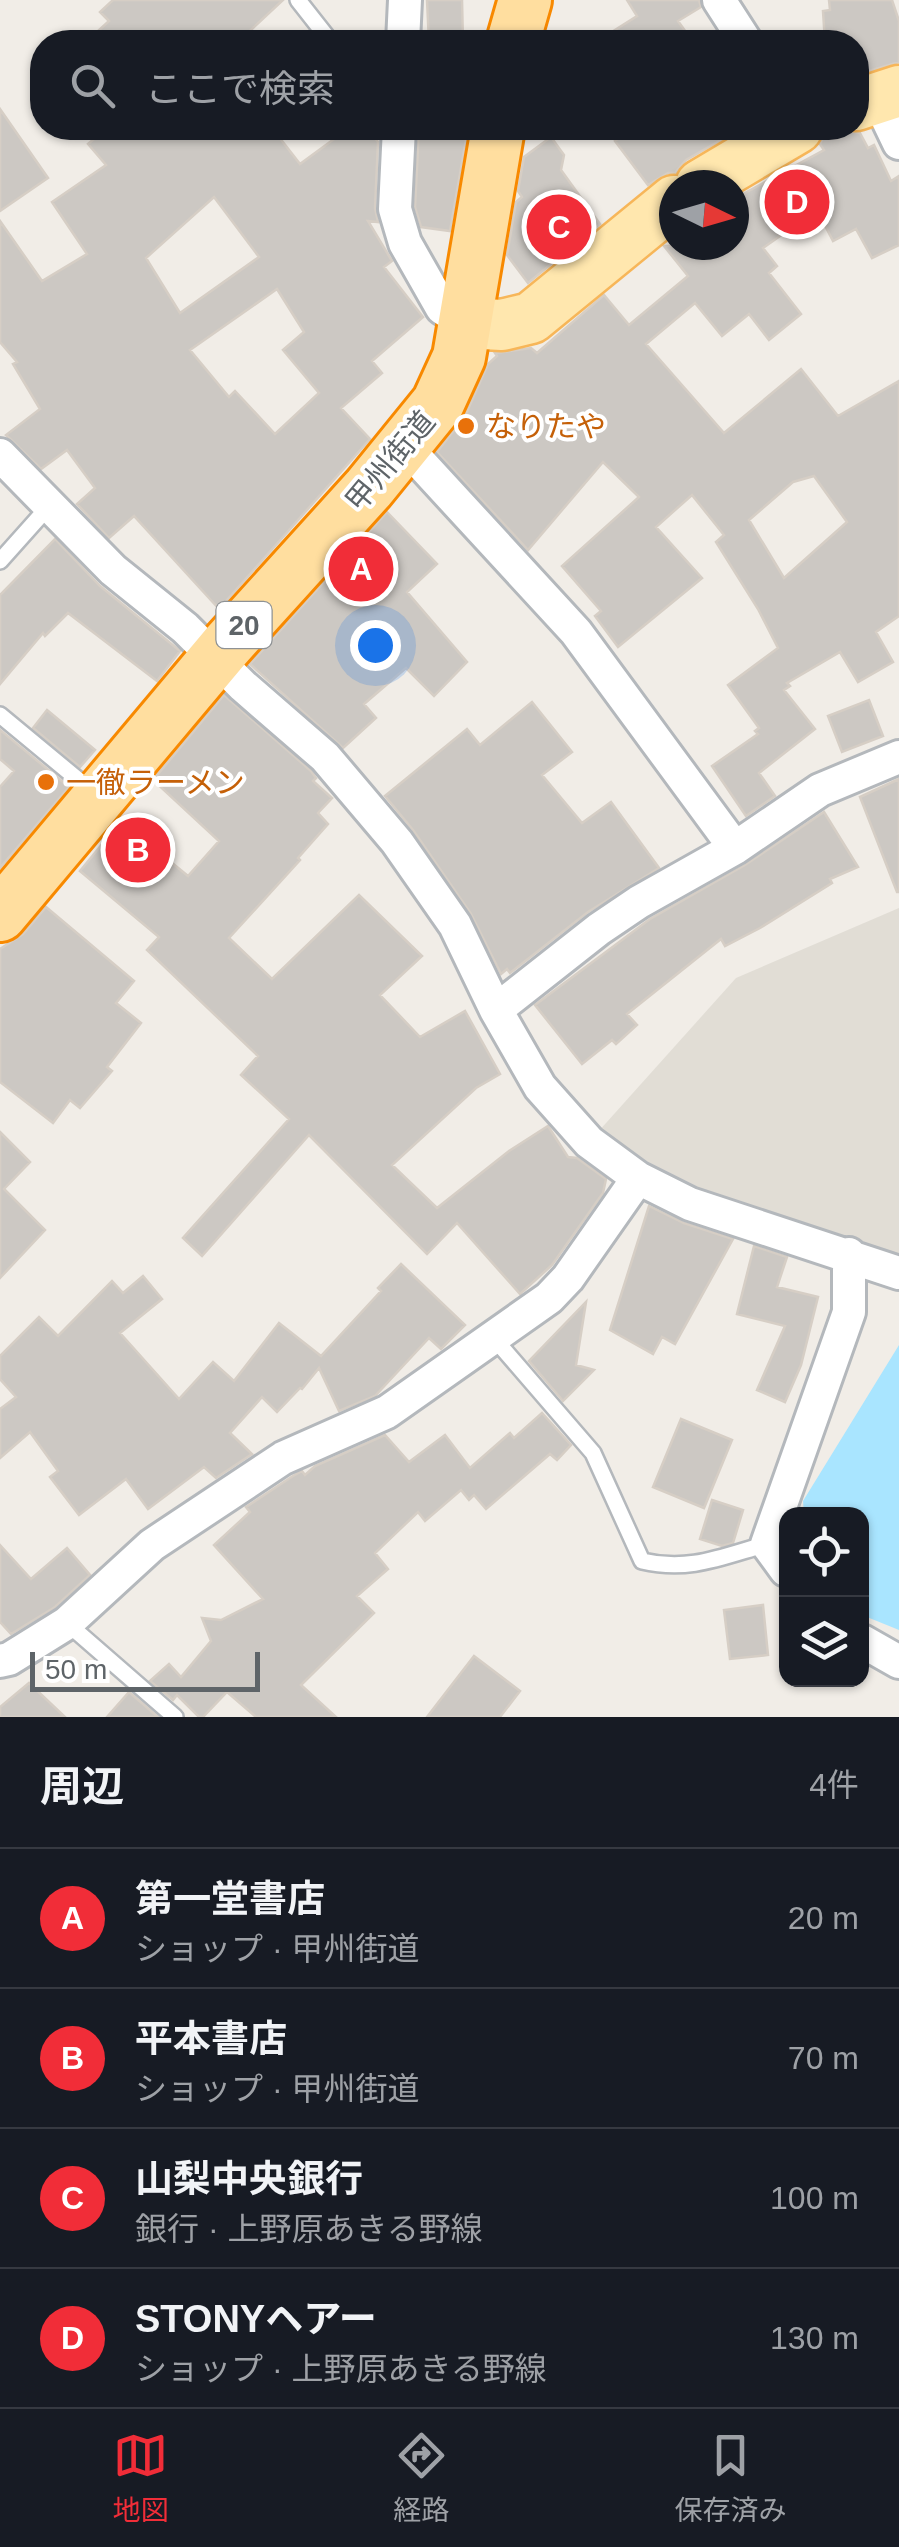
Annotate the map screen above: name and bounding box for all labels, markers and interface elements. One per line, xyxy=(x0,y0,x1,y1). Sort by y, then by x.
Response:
search box xyxy=(30,30,869,140)
icon: search xyxy=(65,58,120,113)
text: ここで検索 xyxy=(145,68,335,110)
pin: D xyxy=(764,164,830,240)
north arrow xyxy=(659,170,749,260)
pin: C xyxy=(526,190,592,264)
street label: 甲州街道 xyxy=(339,404,441,518)
place label: なりたや xyxy=(486,410,606,443)
marker: なりたや xyxy=(455,415,477,437)
pin: A xyxy=(328,532,394,606)
road number: 20 xyxy=(216,602,272,648)
your location xyxy=(350,620,401,671)
place label: 一徹ラーメン xyxy=(66,766,245,799)
marker: 一徹ラーメン xyxy=(35,771,57,793)
pin: B xyxy=(106,812,170,888)
map controls xyxy=(779,1507,869,1687)
button: locate xyxy=(779,1507,869,1597)
button: layers xyxy=(779,1597,869,1687)
scale bar xyxy=(30,1647,260,1692)
text: 50 m xyxy=(45,1654,107,1685)
text: 周辺 xyxy=(40,1763,124,1810)
text: 4件 xyxy=(809,1767,859,1803)
text: 第一堂書店 xyxy=(135,1878,325,1920)
text: A xyxy=(61,1900,84,1936)
text: 20 m xyxy=(788,1900,859,1936)
text: ショップ · 甲州街道 xyxy=(135,1931,419,1967)
text: 平本書店 xyxy=(135,2018,287,2060)
text: B xyxy=(61,2040,84,2076)
text: 70 m xyxy=(788,2040,859,2076)
text: ショップ · 甲州街道 xyxy=(135,2071,419,2107)
text: 山梨中央銀行 xyxy=(135,2158,363,2200)
text: C xyxy=(61,2180,84,2216)
text: 100 m xyxy=(770,2180,859,2216)
text: 銀行 · 上野原あきる野線 xyxy=(135,2211,483,2247)
text: STONYヘアー xyxy=(135,2298,377,2340)
text: D xyxy=(61,2320,84,2356)
text: 130 m xyxy=(770,2320,859,2356)
text: ショップ · 上野原あきる野線 xyxy=(135,2351,547,2387)
tab: 地図 xyxy=(112,2428,169,2528)
tab: 経路 xyxy=(393,2428,450,2528)
tab: 保存済み xyxy=(674,2428,787,2528)

